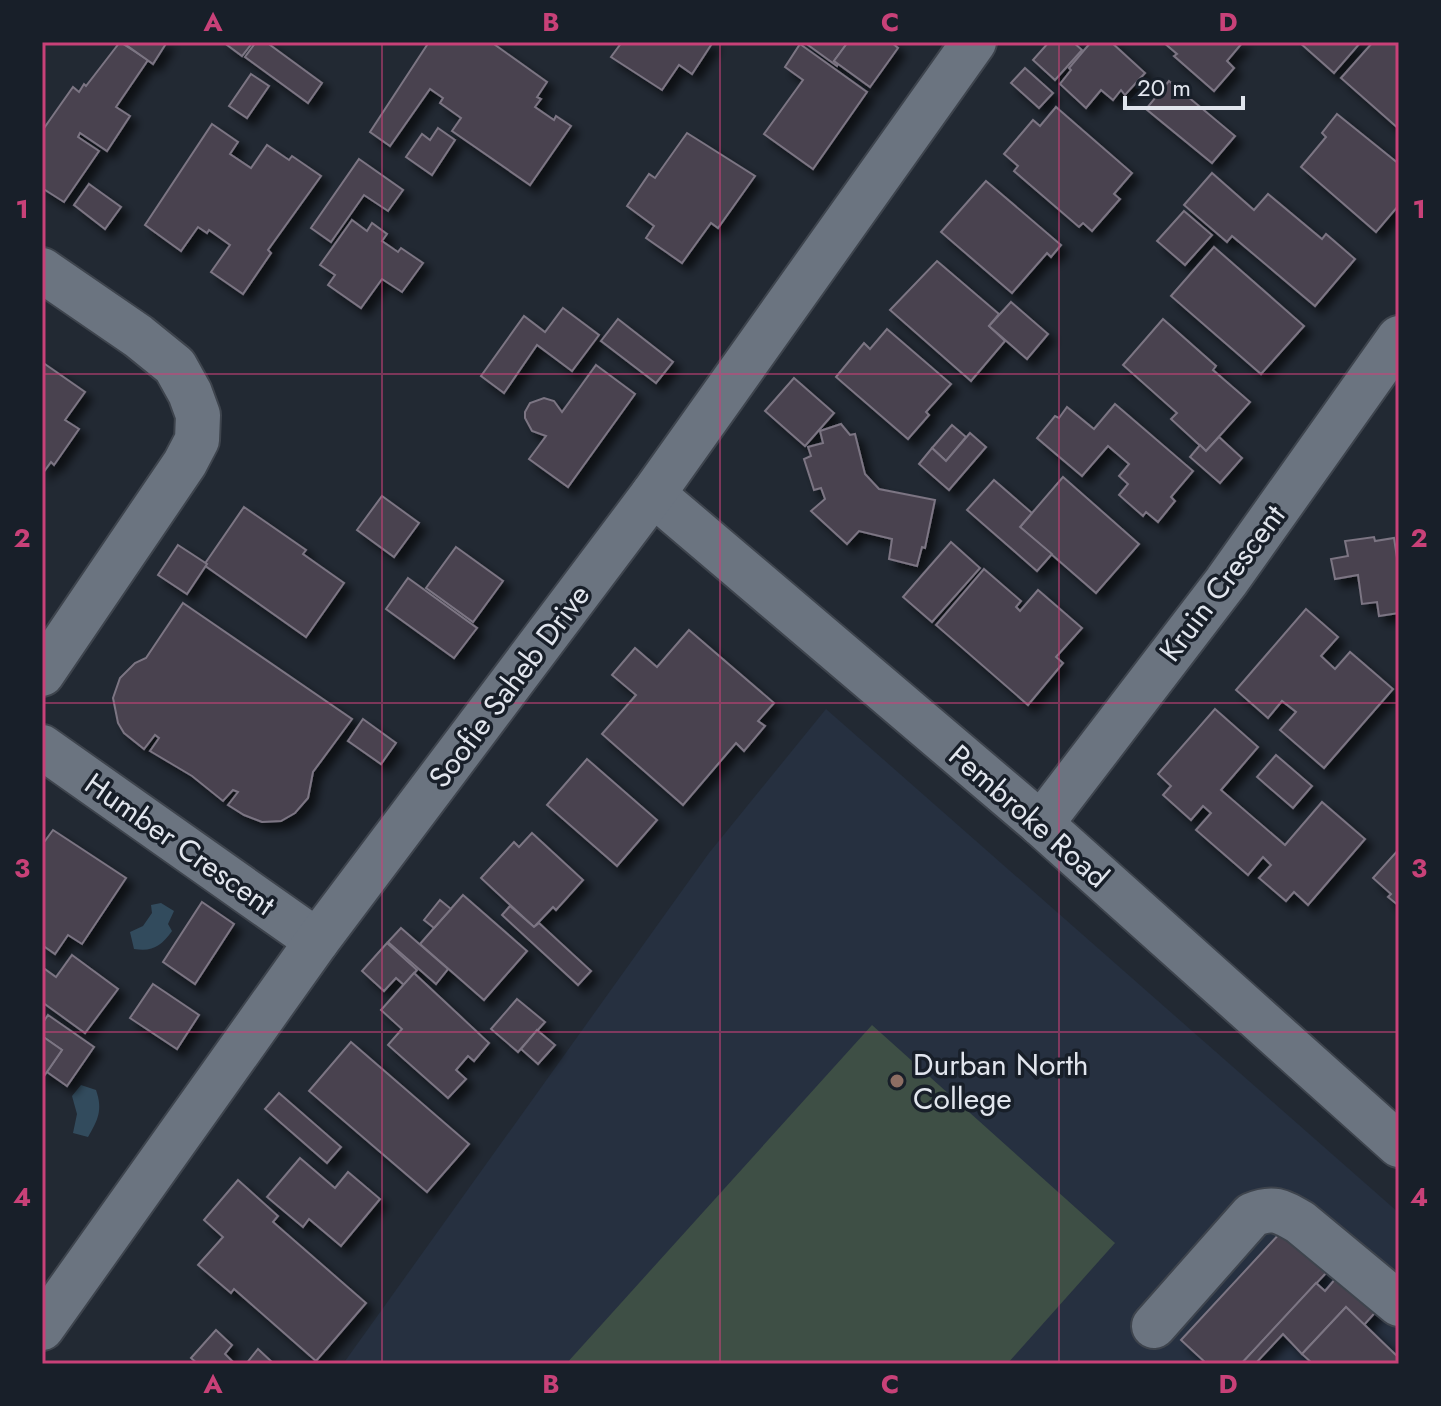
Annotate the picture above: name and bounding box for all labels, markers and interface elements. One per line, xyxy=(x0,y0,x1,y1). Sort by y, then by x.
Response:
text: A xyxy=(202,3,223,41)
text: B xyxy=(542,3,560,41)
text: C xyxy=(881,3,899,41)
text: D xyxy=(1218,3,1238,41)
scale bar xyxy=(1125,60,1243,110)
text: 20 m xyxy=(1137,70,1191,105)
text: 1 xyxy=(15,190,29,228)
text: 1 xyxy=(1412,190,1426,228)
street label: Kruin Crescent xyxy=(1149,495,1296,670)
text: 2 xyxy=(13,519,31,557)
text: 2 xyxy=(1410,519,1428,557)
street label: Soofie Saheb Drive xyxy=(418,575,600,797)
street label: Pembroke Road xyxy=(940,734,1118,898)
street label: Humber Crescent xyxy=(76,762,284,926)
text: 3 xyxy=(14,849,30,887)
text: 3 xyxy=(1411,849,1427,887)
place label: Durban North College xyxy=(913,1043,1089,1120)
marker: Durban North College xyxy=(888,1072,906,1090)
text: 4 xyxy=(13,1178,31,1216)
text: 4 xyxy=(1410,1178,1428,1216)
text: A xyxy=(202,1365,223,1403)
text: B xyxy=(542,1365,560,1403)
text: C xyxy=(881,1365,899,1403)
text: D xyxy=(1218,1365,1238,1403)

